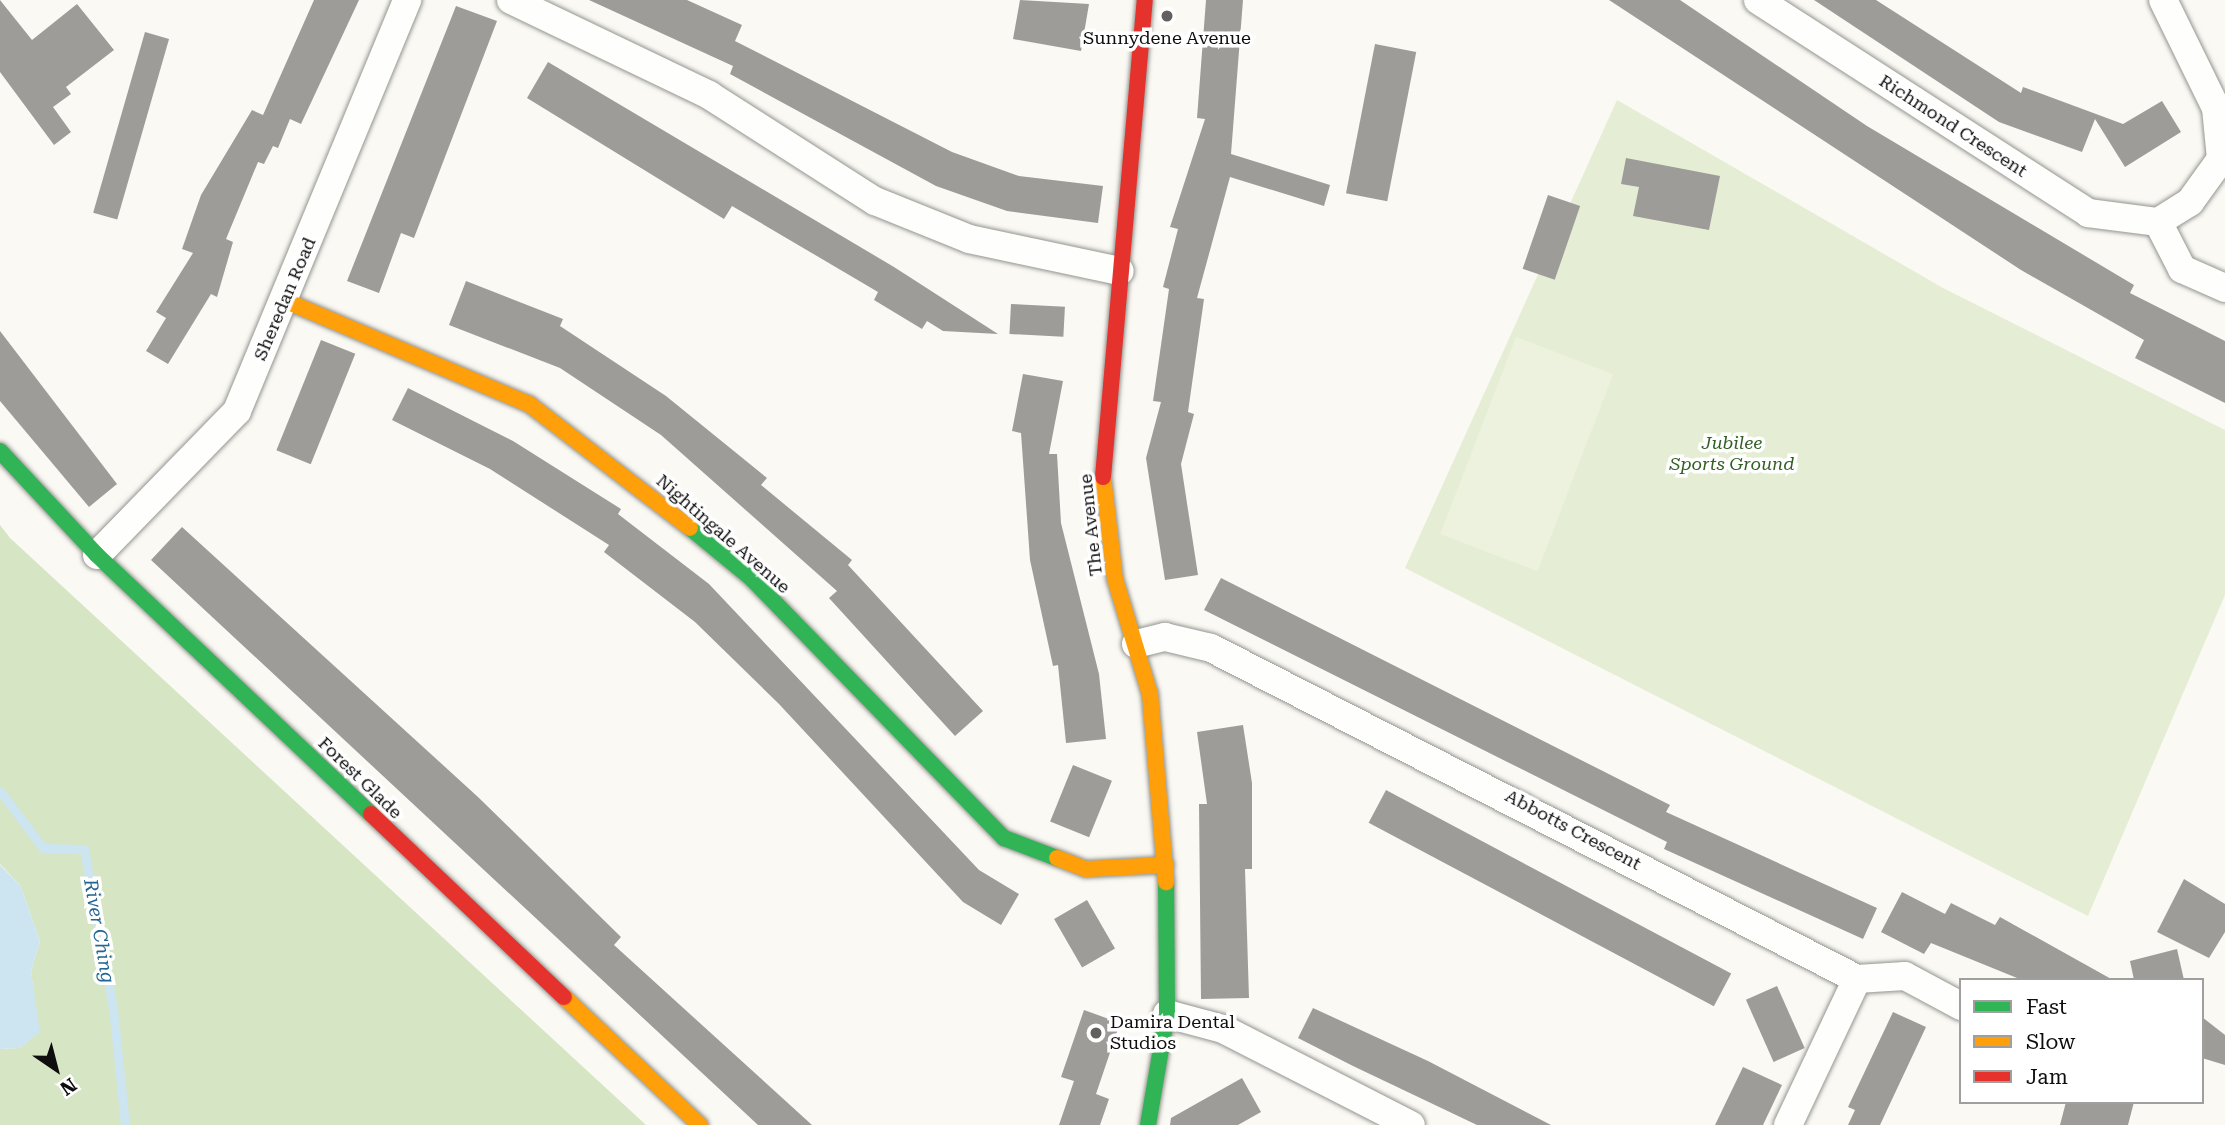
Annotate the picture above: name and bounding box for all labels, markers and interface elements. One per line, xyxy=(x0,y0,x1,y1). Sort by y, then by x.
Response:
marker: Sunnydene Avenue xyxy=(1159,8,1175,24)
place label: Sunnydene Avenue xyxy=(1083,27,1251,49)
street label: Richmond Crescent xyxy=(1875,70,2031,182)
street label: Sheredan Road xyxy=(249,234,321,364)
park label: Jubilee Sports Ground xyxy=(1670,433,1794,476)
street label: Nightingale Avenue xyxy=(652,470,794,598)
street label: The Avenue xyxy=(1075,473,1107,577)
street label: Forest Glade xyxy=(313,733,407,823)
street label: Abbotts Crescent xyxy=(1501,785,1645,875)
water label: River Ching xyxy=(79,877,119,985)
legend xyxy=(1959,978,2204,1104)
text: Fast xyxy=(2026,995,2067,1019)
place label: Damira Dental Studios xyxy=(1110,1012,1235,1054)
marker: Damira Dental Studios xyxy=(1088,1025,1104,1041)
text: Slow xyxy=(2026,1030,2075,1054)
north arrow xyxy=(21,1034,91,1104)
text: Jam xyxy=(2026,1065,2068,1089)
text: N xyxy=(56,1073,81,1100)

